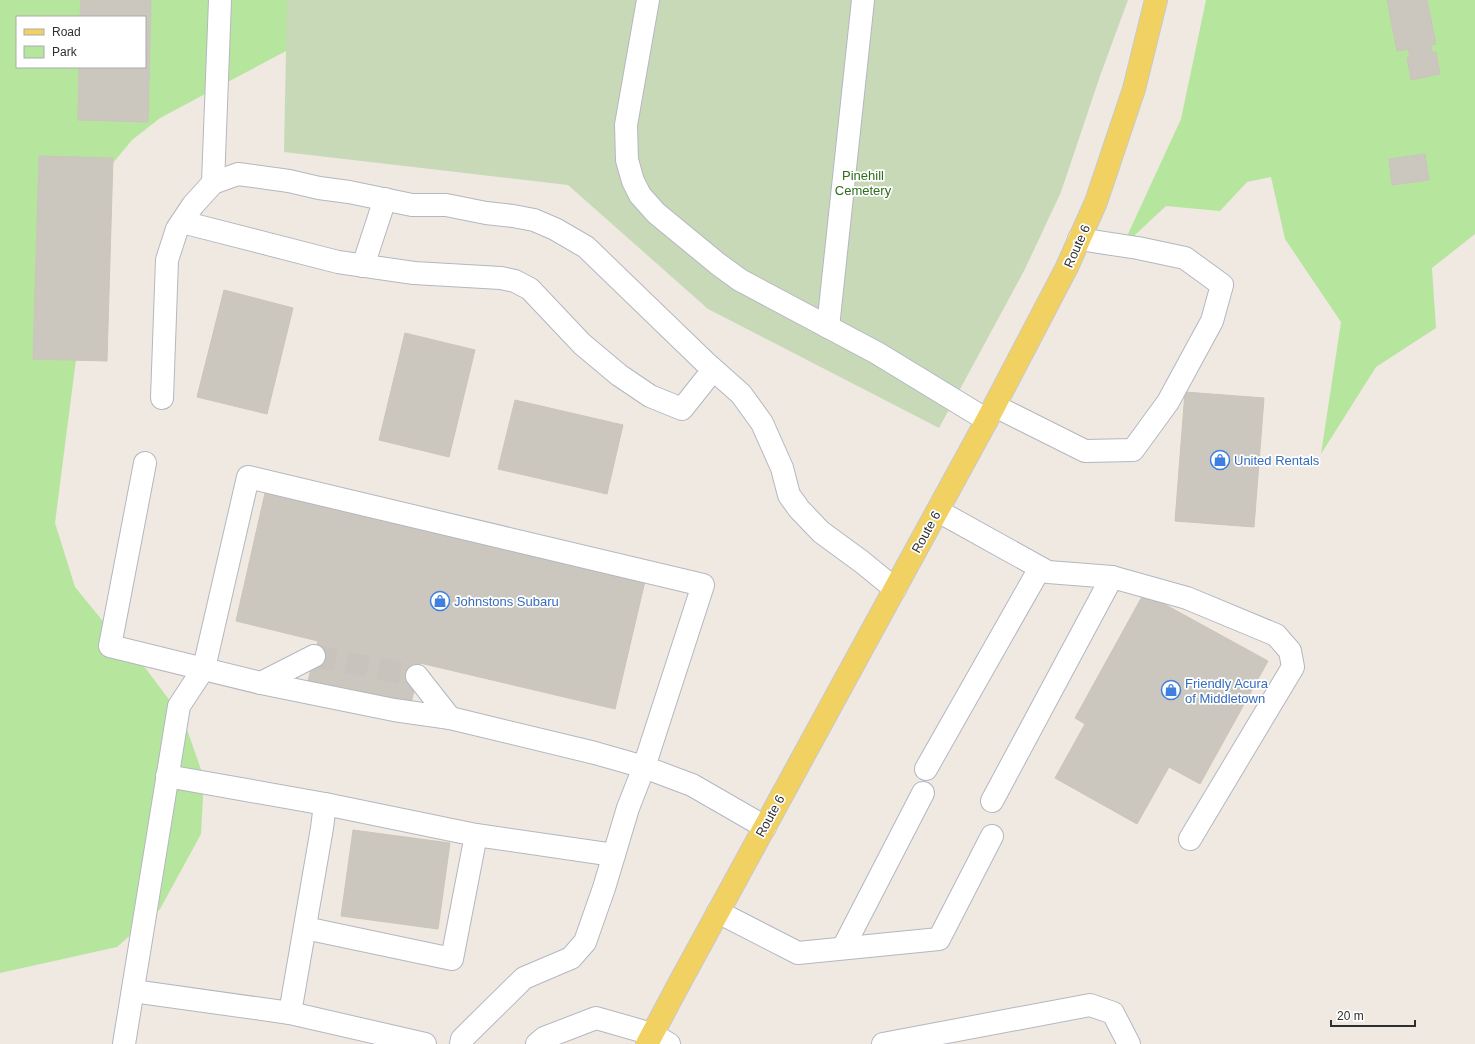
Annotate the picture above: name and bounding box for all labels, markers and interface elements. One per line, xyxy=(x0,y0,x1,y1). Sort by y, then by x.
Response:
legend xyxy=(16,16,146,68)
text: Road xyxy=(52,25,81,39)
text: Park xyxy=(52,45,78,59)
park label: Pinehill Cemetery xyxy=(835,168,892,198)
street label: Route 6 xyxy=(1061,222,1093,270)
shop icon: United Rentals xyxy=(1209,449,1231,471)
place label: United Rentals xyxy=(1234,453,1320,468)
street label: Route 6 xyxy=(908,508,944,556)
shop icon: Johnstons Subaru xyxy=(429,590,451,612)
place label: Johnstons Subaru xyxy=(454,594,559,609)
place label: Friendly Acura of Middletown xyxy=(1185,676,1269,706)
shop icon: Friendly Acura of Middletown xyxy=(1160,679,1182,701)
street label: Route 6 xyxy=(752,792,788,840)
scale bar xyxy=(1331,1002,1415,1028)
text: 20 m xyxy=(1337,1009,1364,1023)

